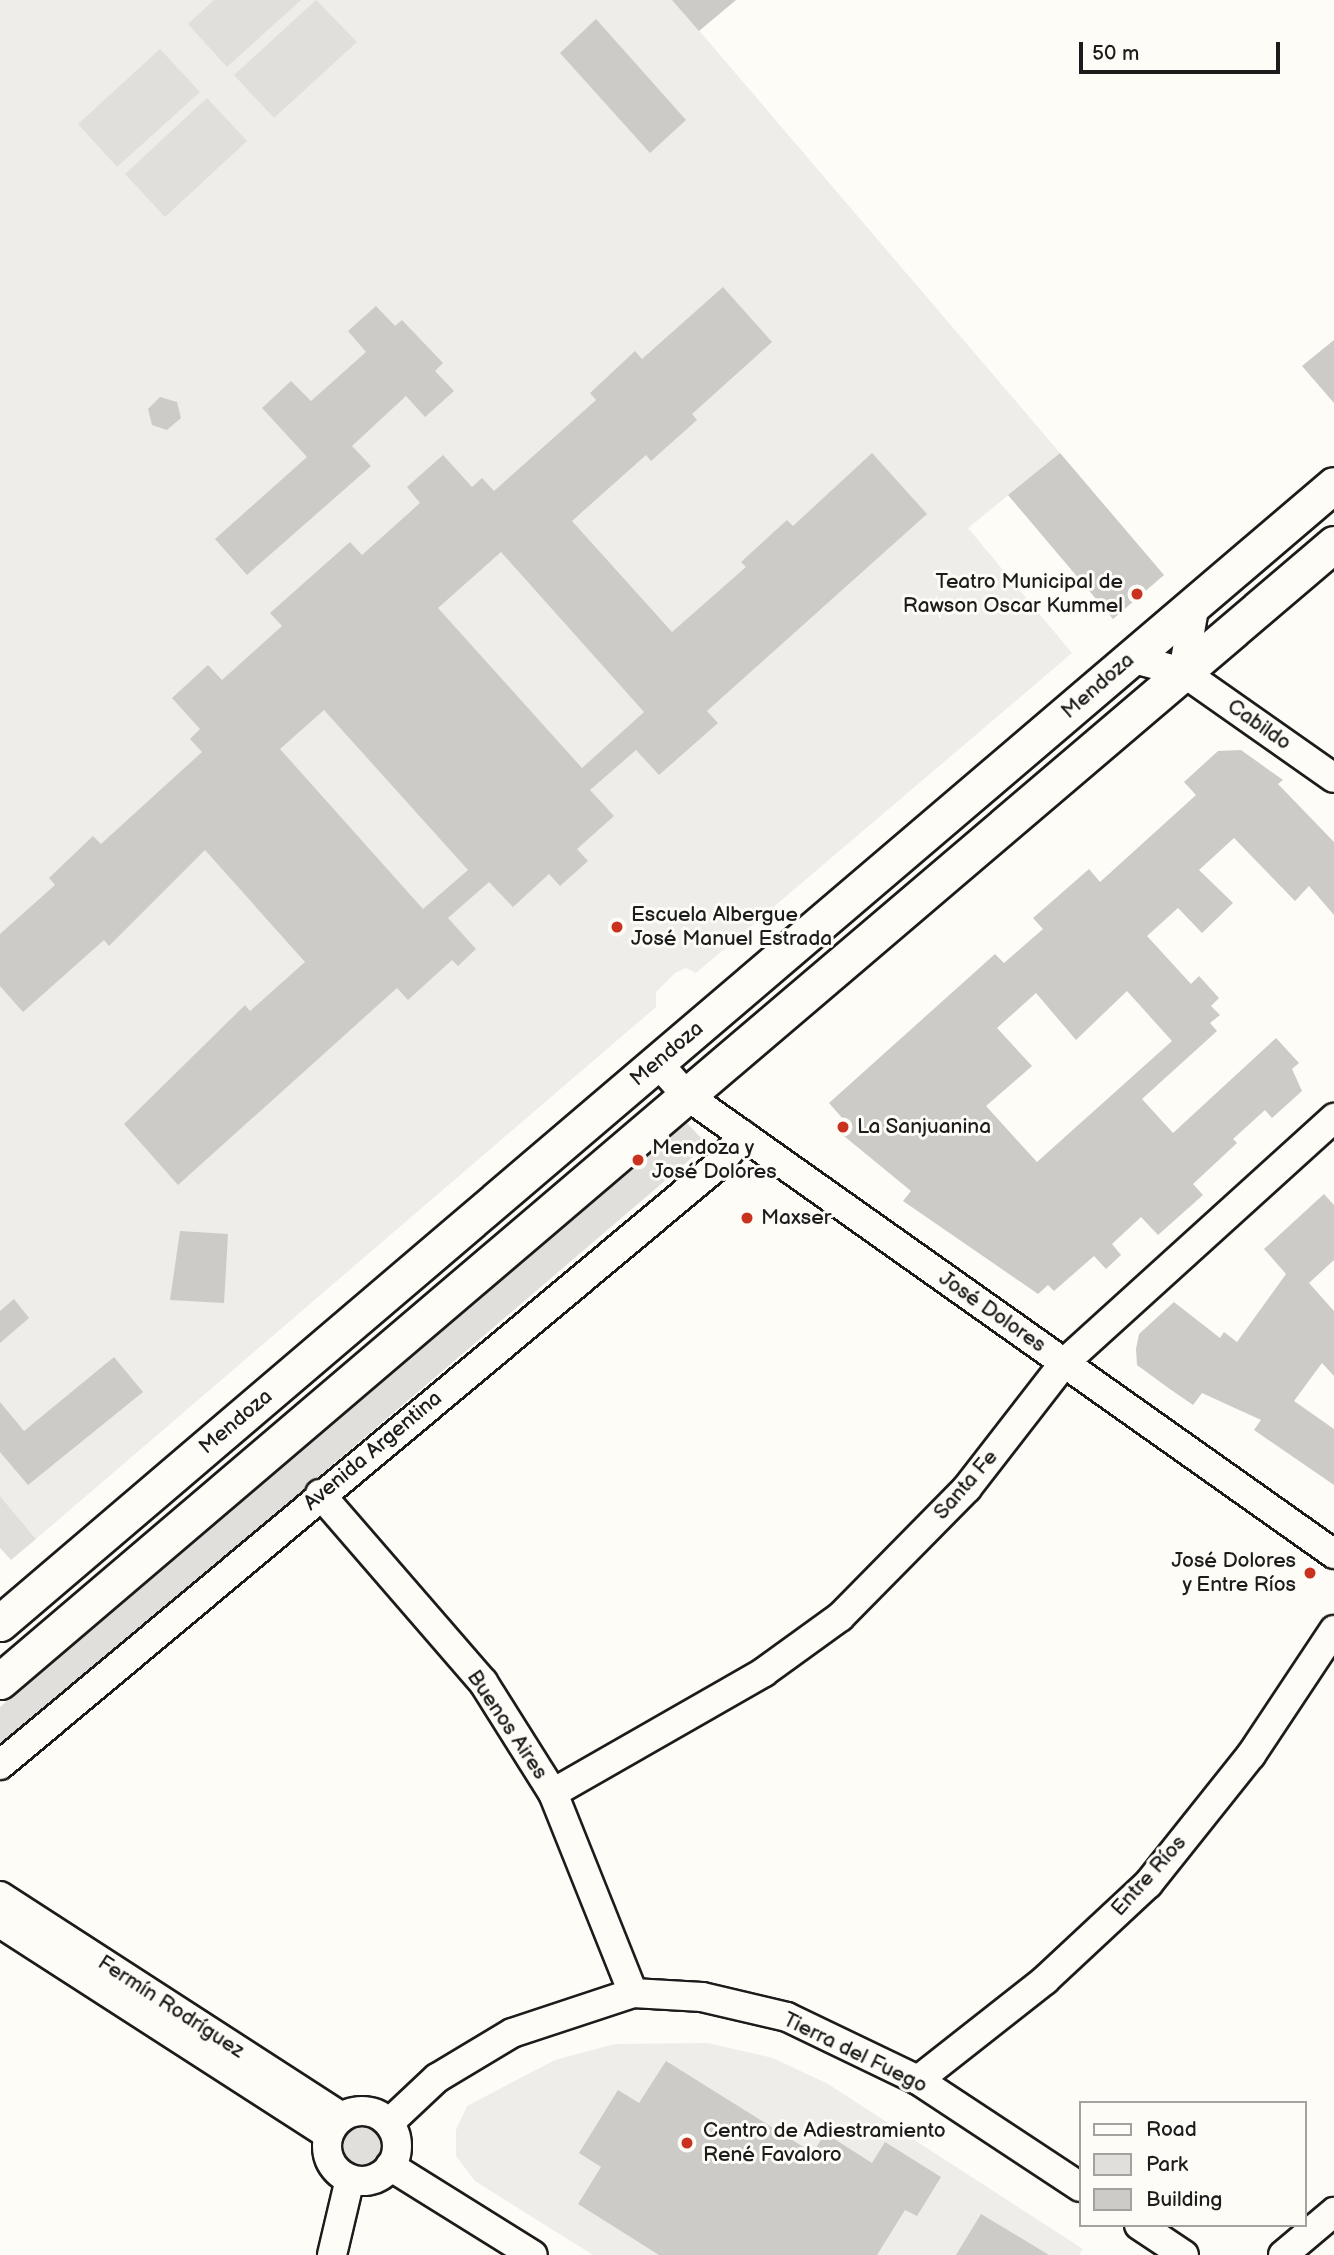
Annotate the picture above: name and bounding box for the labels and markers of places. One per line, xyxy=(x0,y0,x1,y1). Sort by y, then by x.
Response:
place label: Teatro Municipal de Rawson Oscar Kummel xyxy=(903,569,1123,619)
marker: Teatro Municipal de Rawson Oscar Kummel xyxy=(1129,586,1145,602)
place label: Escuela Albergue José Manuel Estrada xyxy=(631,902,832,952)
marker: Escuela Albergue José Manuel Estrada xyxy=(609,919,625,935)
place label: La Sanjuanina xyxy=(857,1114,992,1140)
marker: La Sanjuanina xyxy=(835,1119,851,1135)
place label: Mendoza y José Dolores xyxy=(652,1135,777,1185)
marker: Mendoza y José Dolores xyxy=(630,1152,646,1168)
place label: Maxser xyxy=(761,1205,831,1231)
marker: Maxser xyxy=(739,1210,755,1226)
place label: José Dolores y Entre Ríos xyxy=(1171,1548,1296,1598)
marker: José Dolores y Entre Ríos xyxy=(1302,1565,1318,1581)
place label: Centro de Adiestramiento René Favaloro xyxy=(703,2118,946,2168)
marker: Centro de Adiestramiento René Favaloro xyxy=(677,2133,697,2153)

